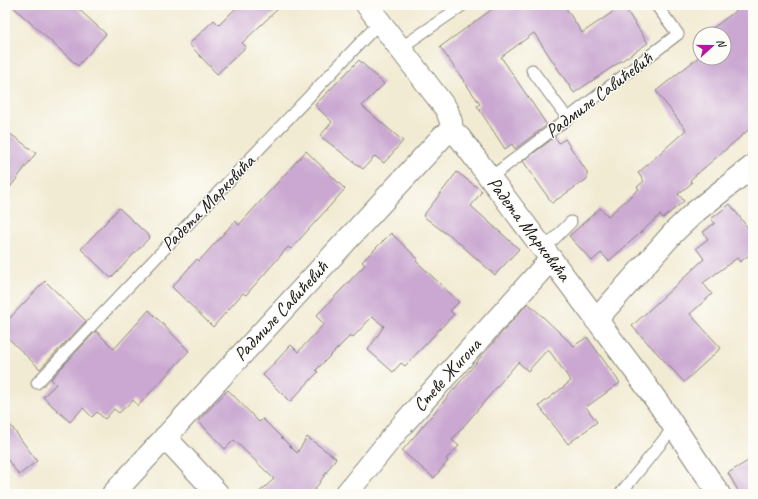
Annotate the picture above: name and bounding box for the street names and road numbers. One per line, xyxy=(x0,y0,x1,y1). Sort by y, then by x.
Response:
street label: Радмиле Савићевић xyxy=(541,46,658,143)
street label: Радета Марковића xyxy=(156,149,261,256)
street label: Радета Марковића xyxy=(482,172,577,287)
street label: Радмиле Савићевић xyxy=(228,255,334,366)
street label: Стеве Жигона xyxy=(408,332,487,417)

